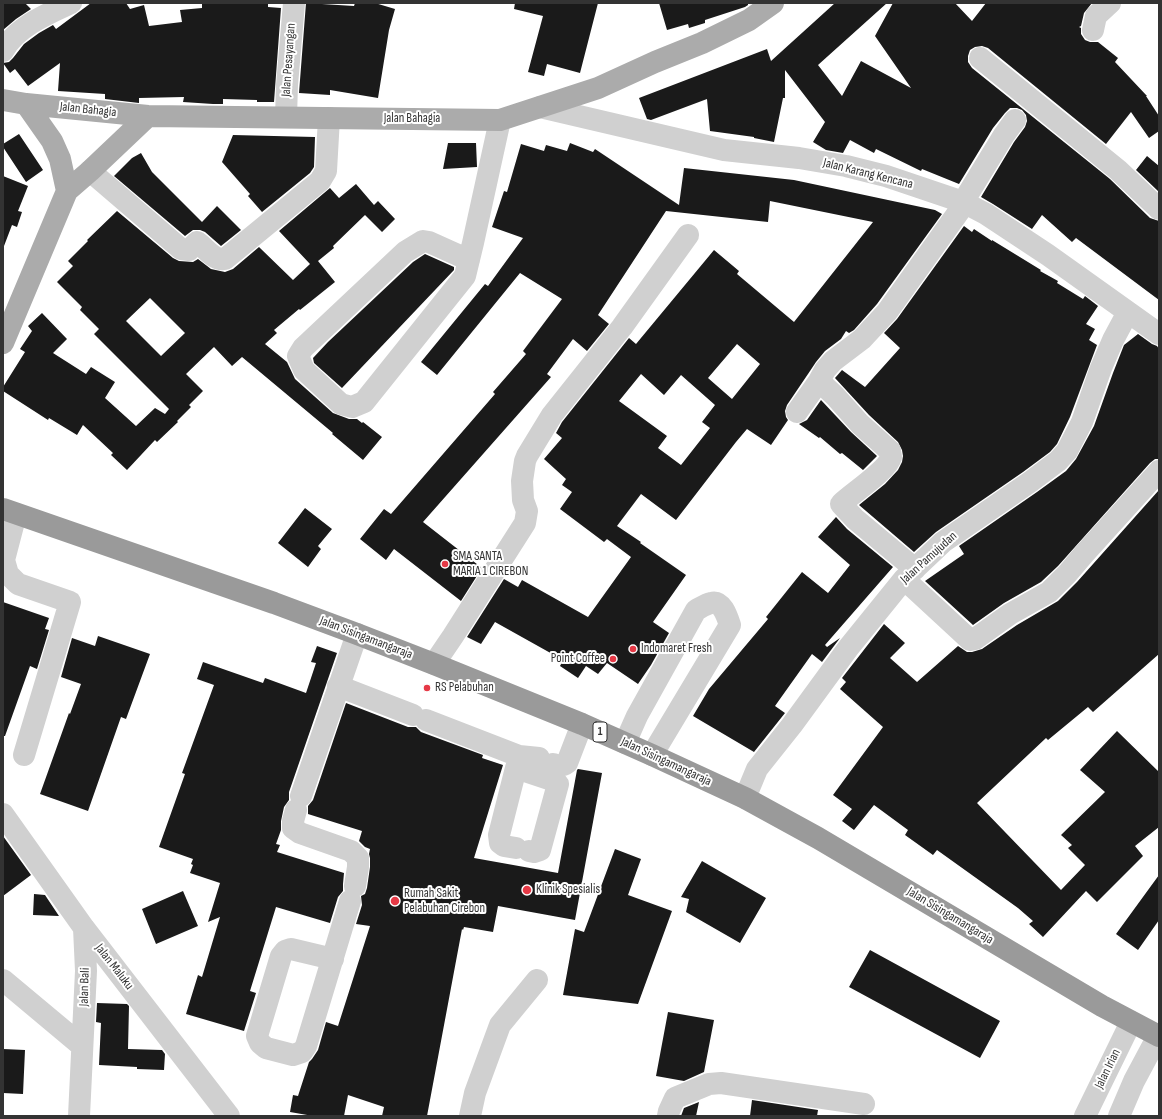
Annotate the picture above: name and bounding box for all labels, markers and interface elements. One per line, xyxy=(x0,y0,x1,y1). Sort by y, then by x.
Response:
street label: Jalan Pesayangan xyxy=(279,23,299,97)
street label: Jalan Bahagia xyxy=(59,99,117,121)
street label: Jalan Bahagia xyxy=(384,111,440,127)
street label: Jalan Karang Kencana xyxy=(822,155,914,193)
street label: Jalan Pamujudan xyxy=(898,529,960,587)
place label: SMA SANTA MARIA 1 CIREBON xyxy=(453,549,528,580)
marker: SMA SANTA MARIA 1 CIREBON xyxy=(440,559,450,569)
street label: Jalan Sisingamangaraja xyxy=(317,613,415,663)
place label: Indomaret Fresh xyxy=(641,641,712,657)
marker: Indomaret Fresh xyxy=(628,644,638,654)
place label: Point Coffee xyxy=(551,651,605,667)
marker: Point Coffee xyxy=(608,654,618,664)
place label: RS Pelabuhan xyxy=(435,680,494,696)
marker: RS Pelabuhan xyxy=(422,683,432,693)
road number: 1 xyxy=(593,722,607,742)
street label: Jalan Sisingamangaraja xyxy=(618,734,714,790)
place label: Klinik Spesialis xyxy=(536,882,600,898)
marker: Klinik Spesialis xyxy=(521,884,533,896)
street label: Jalan Sisingamangaraja xyxy=(904,884,996,948)
place label: Rumah Sakit Pelabuhan Cirebon xyxy=(404,886,485,917)
marker: Rumah Sakit Pelabuhan Cirebon xyxy=(389,895,401,907)
street label: Jalan Maluku xyxy=(91,941,137,993)
street label: Jalan Bali xyxy=(77,967,93,1007)
street label: Jalan Irian xyxy=(1092,1047,1124,1091)

